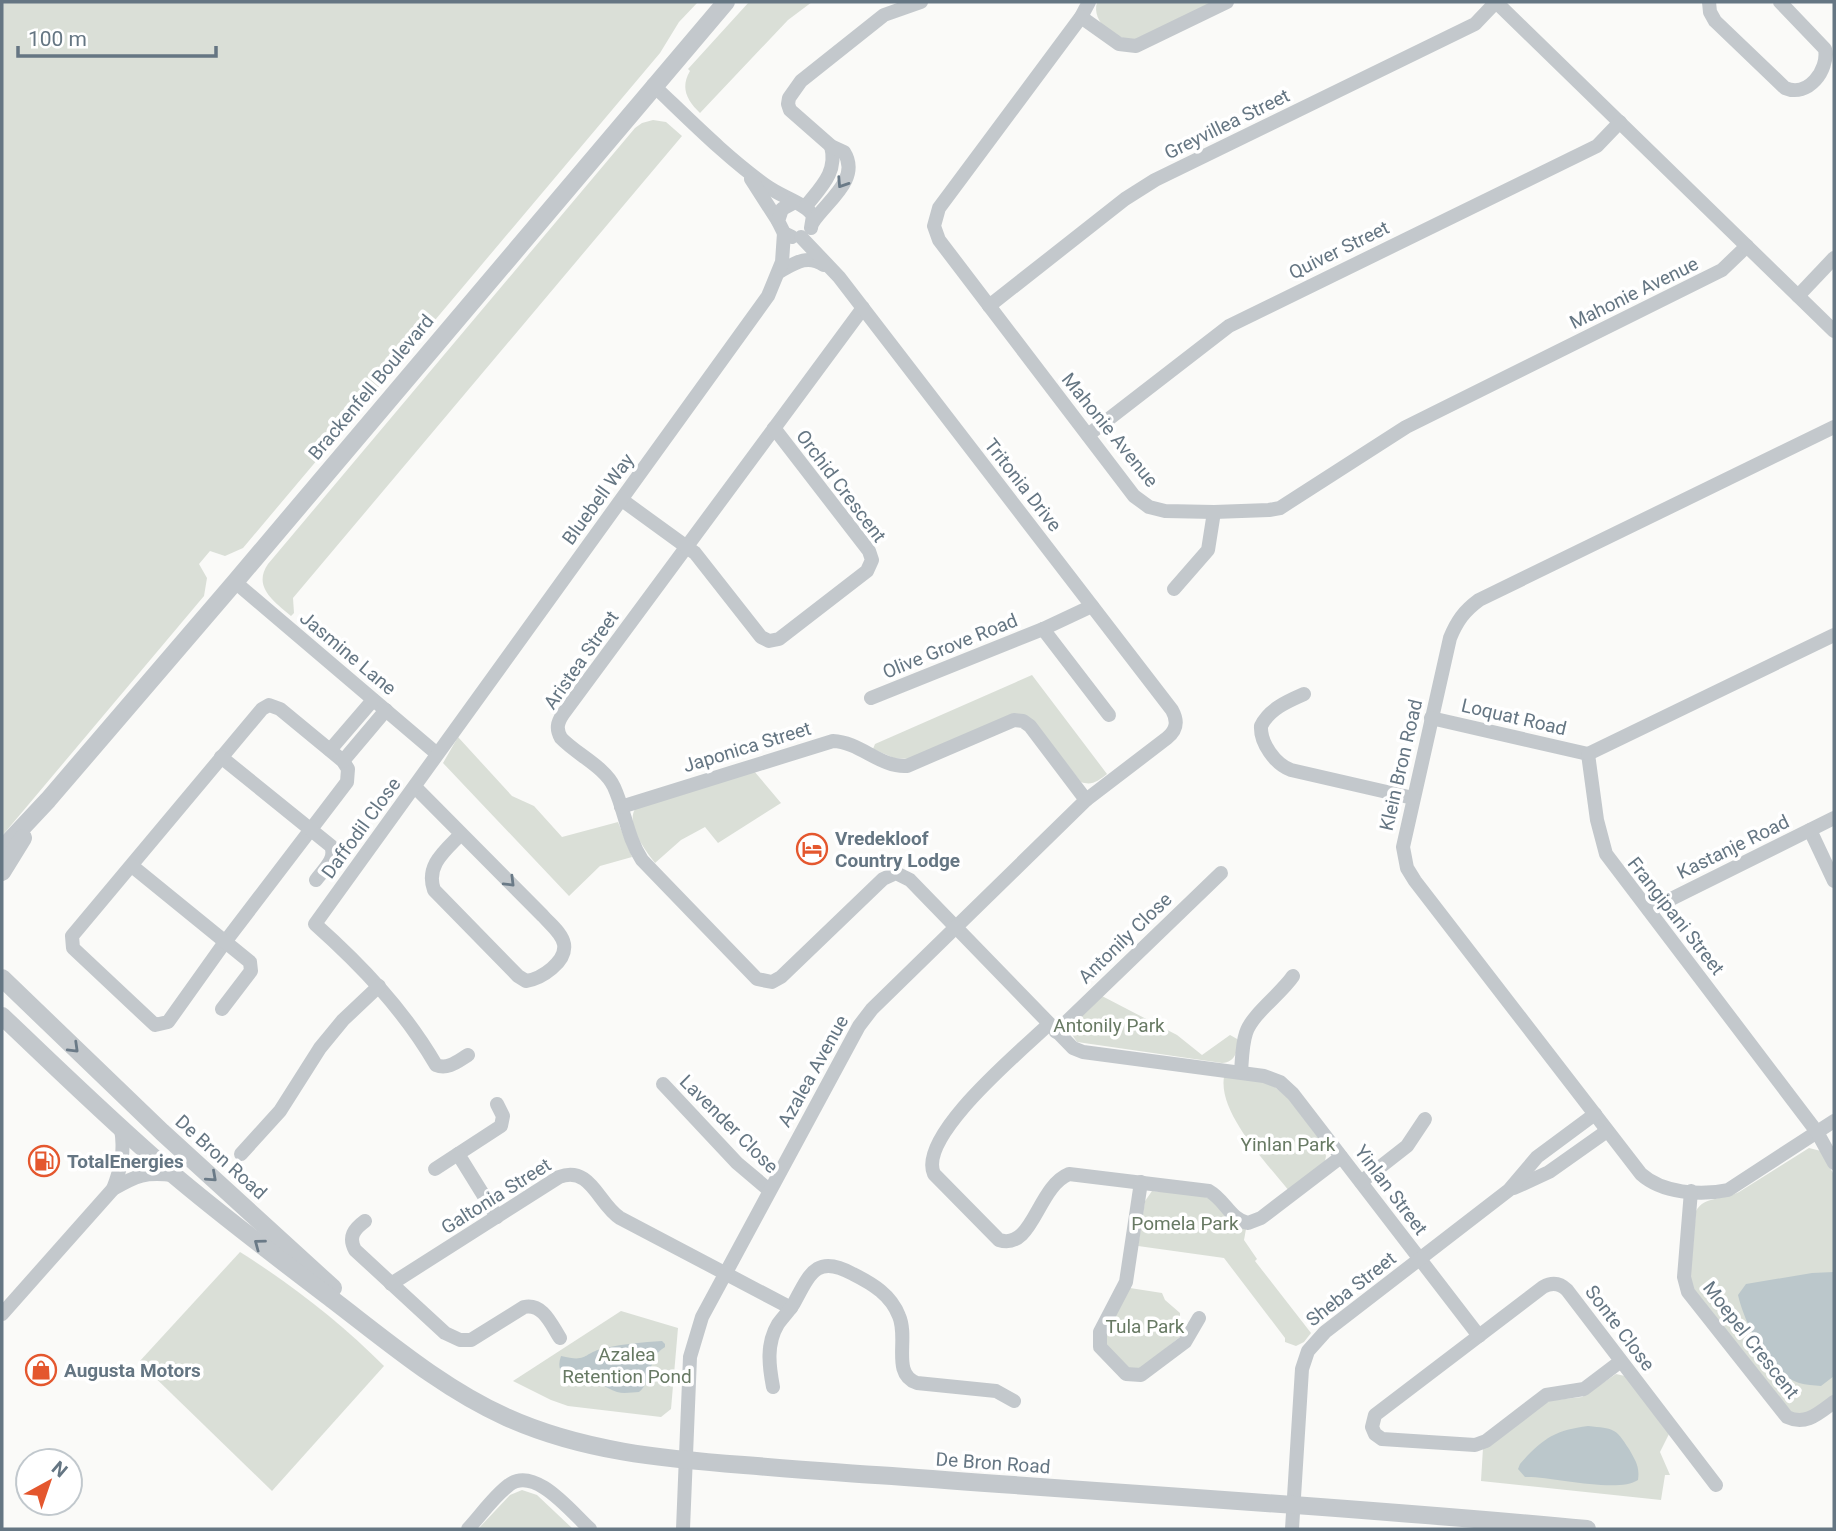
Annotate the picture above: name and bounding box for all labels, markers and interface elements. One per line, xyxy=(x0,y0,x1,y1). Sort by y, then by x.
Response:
scale bar xyxy=(18,14,215,58)
text: 100 m xyxy=(28,27,87,51)
street label: Greyvillea Street xyxy=(1161,84,1293,164)
one-way arrow xyxy=(838,175,851,188)
street label: Quiver Street xyxy=(1285,216,1393,284)
street label: Mahonie Avenue xyxy=(1566,252,1702,334)
street label: Brackenfell Boulevard xyxy=(303,310,439,464)
street label: Mahonie Avenue xyxy=(1057,368,1163,492)
street label: Orchid Crescent xyxy=(791,425,891,547)
street label: Tritonia Drive xyxy=(980,434,1066,536)
street label: Bluebell Way xyxy=(557,449,639,549)
street label: Jasmine Lane xyxy=(295,606,401,700)
street label: Aristea Street xyxy=(539,606,623,714)
street label: Olive Grove Road xyxy=(879,608,1021,684)
street label: Loquat Road xyxy=(1459,694,1569,740)
street label: Klein Bron Road xyxy=(1375,697,1427,833)
street label: Japonica Street xyxy=(680,717,814,777)
street label: Daffodil Close xyxy=(317,773,405,883)
street label: Kastanje Road xyxy=(1673,810,1793,884)
place label: Vredekloof Country Lodge xyxy=(835,827,960,872)
hotel icon: Vredekloof Country Lodge xyxy=(795,832,829,866)
street label: Frangipani Street xyxy=(1623,852,1729,980)
one-way arrow xyxy=(501,874,514,887)
street label: Antonily Close xyxy=(1074,888,1176,988)
street label: Azalea Avenue xyxy=(773,1011,853,1131)
park label: Antonily Park xyxy=(1053,1014,1165,1037)
one-way arrow xyxy=(66,1039,79,1052)
street label: Lavender Close xyxy=(675,1070,783,1178)
street label: De Bron Road xyxy=(171,1110,271,1204)
park label: Yinlan Park xyxy=(1241,1133,1336,1156)
street label: Yinlan Street xyxy=(1350,1140,1432,1240)
fuel station icon: TotalEnergies xyxy=(27,1144,61,1178)
place label: TotalEnergies xyxy=(67,1150,184,1173)
street label: Galtonia Street xyxy=(437,1153,555,1239)
one-way arrow xyxy=(204,1169,217,1182)
park label: Pomela Park xyxy=(1131,1212,1239,1235)
one-way arrow xyxy=(254,1240,266,1252)
street label: Sheba Street xyxy=(1301,1247,1401,1331)
street label: Moepel Crescent xyxy=(1698,1277,1804,1403)
street label: Sonte Close xyxy=(1580,1281,1660,1375)
park label: Tula Park xyxy=(1106,1315,1185,1338)
park label: Azalea Retention Pond xyxy=(562,1343,692,1388)
shop icon: Augusta Motors xyxy=(24,1353,58,1387)
place label: Augusta Motors xyxy=(64,1359,201,1382)
north arrow xyxy=(14,1447,84,1517)
street label: De Bron Road xyxy=(935,1448,1051,1478)
text: N xyxy=(47,1456,72,1482)

